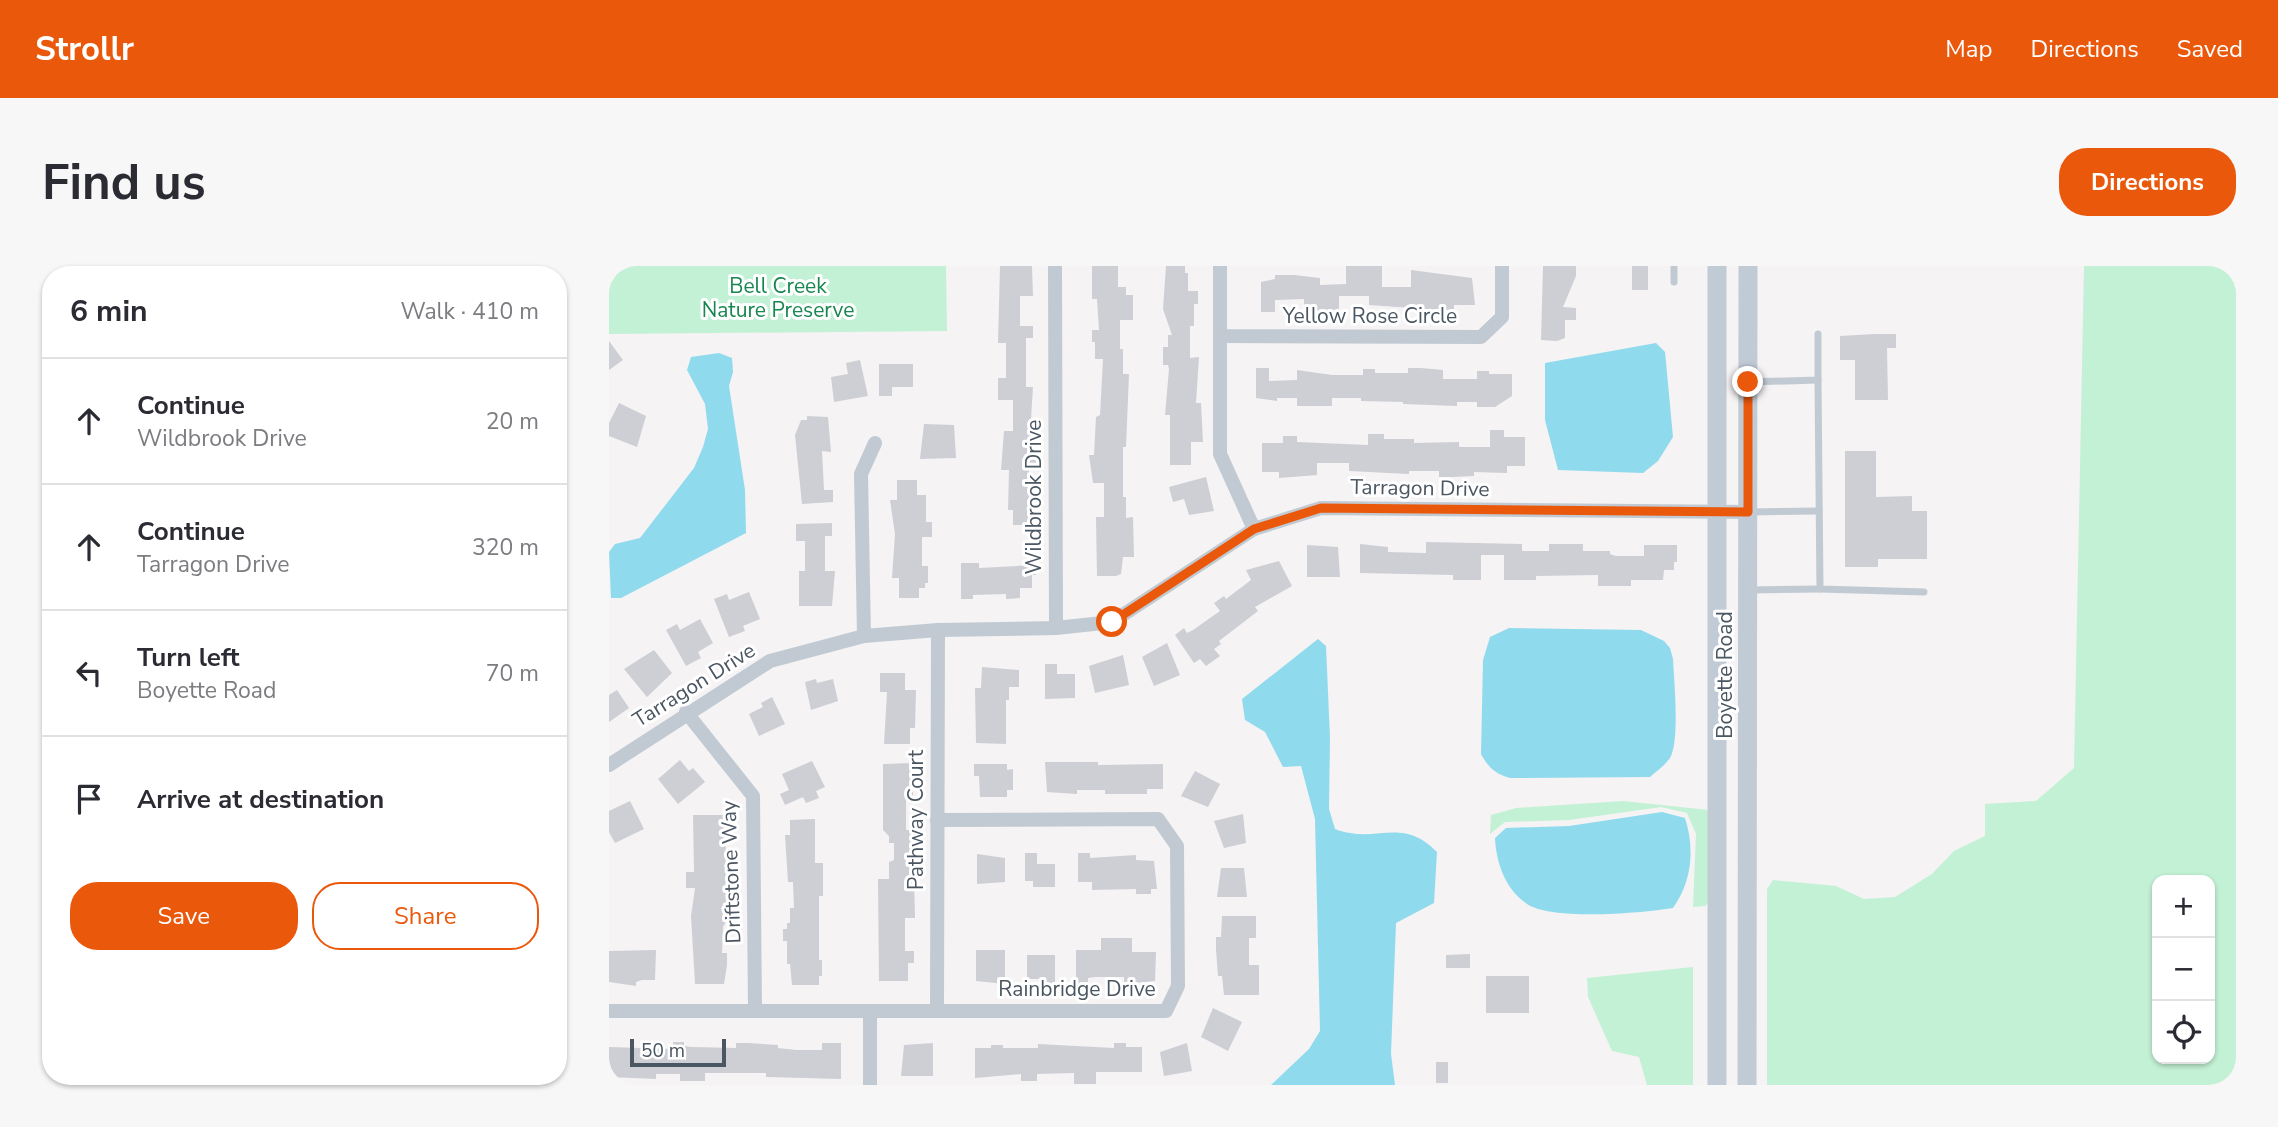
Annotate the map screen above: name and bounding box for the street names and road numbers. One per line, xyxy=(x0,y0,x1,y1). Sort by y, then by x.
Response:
street label: Yellow Rose Circle xyxy=(1282,302,1457,330)
street label: Wildbrook Drive xyxy=(1020,419,1048,575)
street label: Tarragon Drive xyxy=(1350,473,1490,503)
street label: Boyette Road xyxy=(1711,611,1739,739)
street label: Tarragon Drive xyxy=(627,636,761,734)
street label: Pathway Court xyxy=(902,749,930,890)
street label: Driftstone Way xyxy=(715,800,747,944)
street label: Rainbridge Drive xyxy=(998,975,1156,1003)

